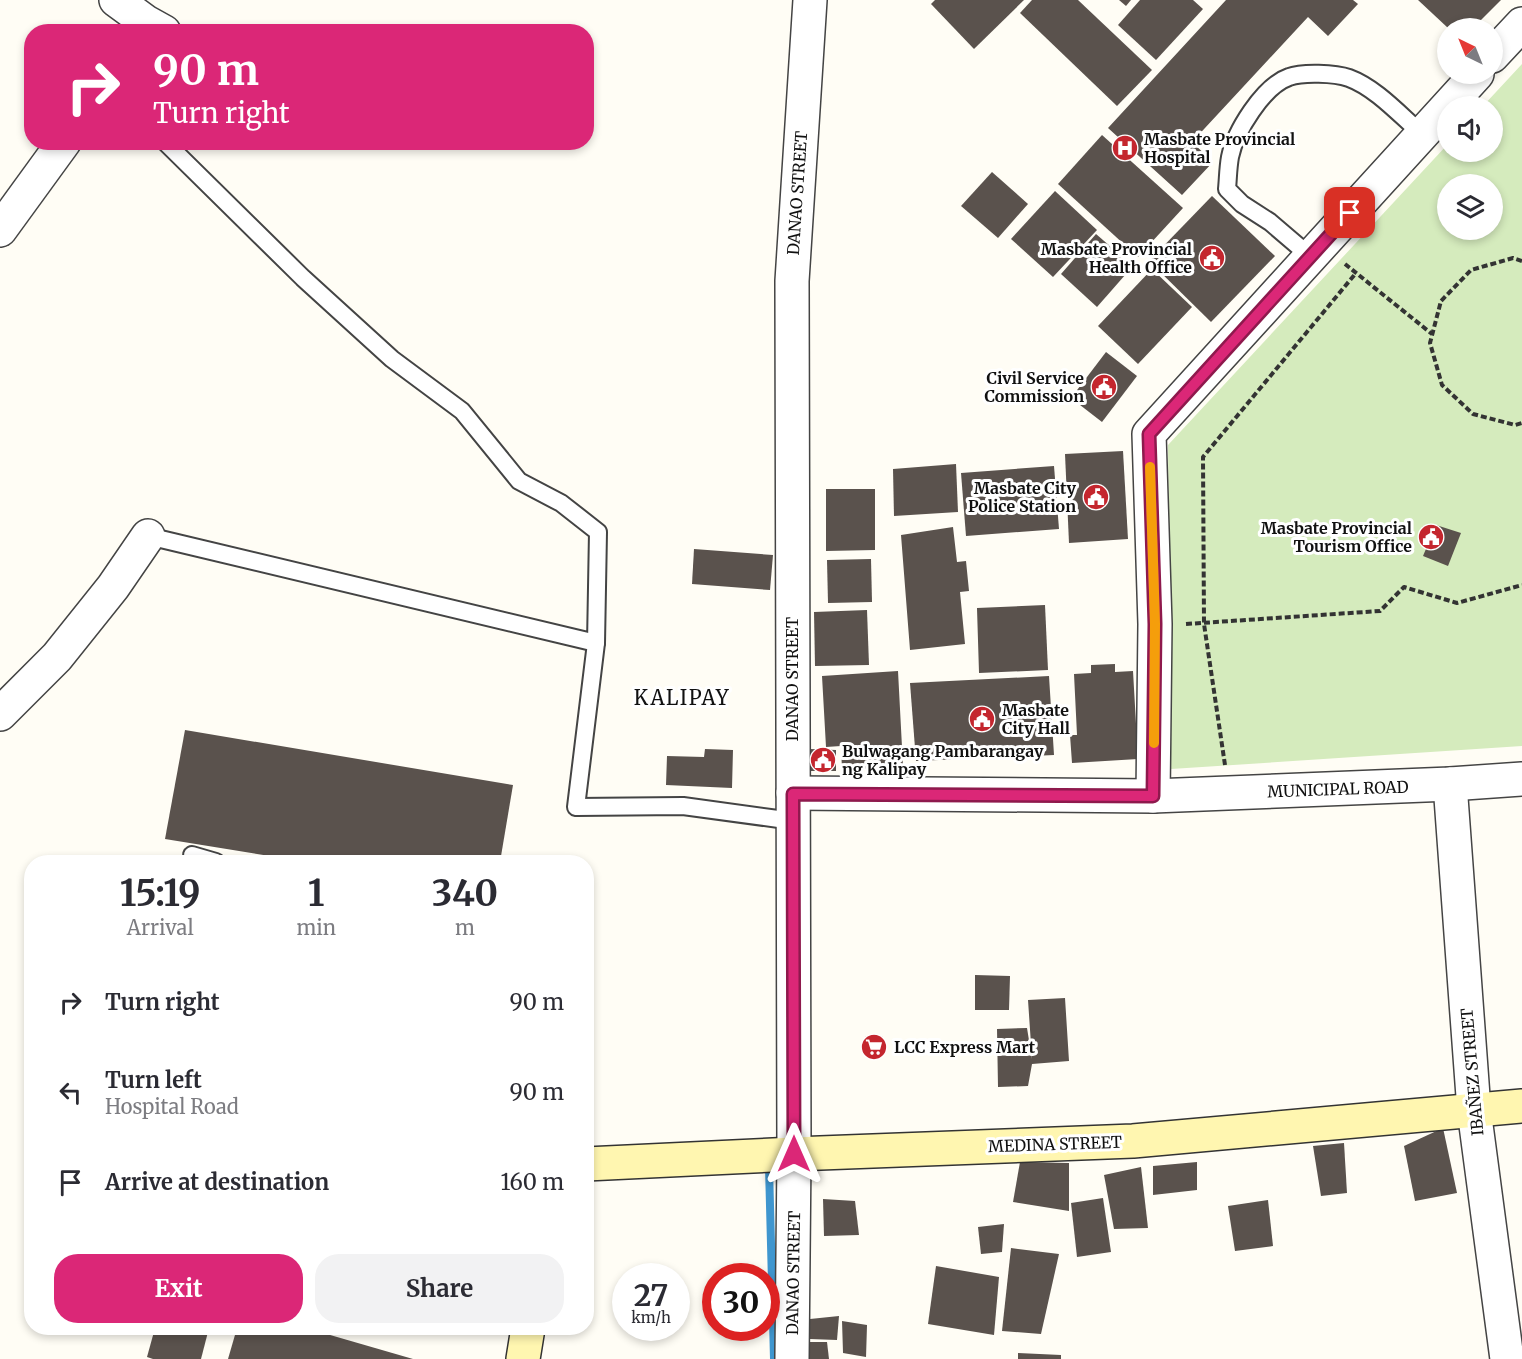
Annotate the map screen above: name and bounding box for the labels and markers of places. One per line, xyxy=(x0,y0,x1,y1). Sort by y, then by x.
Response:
place label: Masbate Provincial Hospital xyxy=(1144,129,1295,167)
hospital icon: Masbate Provincial Hospital xyxy=(1110,133,1140,163)
pin xyxy=(1324,187,1375,238)
place label: Masbate Provincial Health Office xyxy=(1041,239,1192,277)
public building icon: Masbate Provincial Health Office xyxy=(1197,243,1227,273)
place label: Civil Service Commission xyxy=(984,368,1084,406)
public building icon: Civil Service Commission xyxy=(1089,372,1119,402)
place label: Masbate City Police Station xyxy=(968,478,1077,516)
public building icon: Masbate City Police Station xyxy=(1081,482,1111,512)
place label: Masbate Provincial Tourism Office xyxy=(1261,518,1412,556)
public building icon: Masbate Provincial Tourism Office xyxy=(1416,522,1446,552)
place label: Masbate City Hall xyxy=(1002,700,1070,738)
public building icon: Masbate City Hall xyxy=(967,704,997,734)
place label: Bulwagang Pambarangay ng Kalipay xyxy=(842,741,1044,779)
public building icon: Bulwagang Pambarangay ng Kalipay xyxy=(808,745,838,775)
supermarket icon: LCC Express Mart xyxy=(859,1032,889,1062)
place label: LCC Express Mart xyxy=(894,1037,1036,1057)

